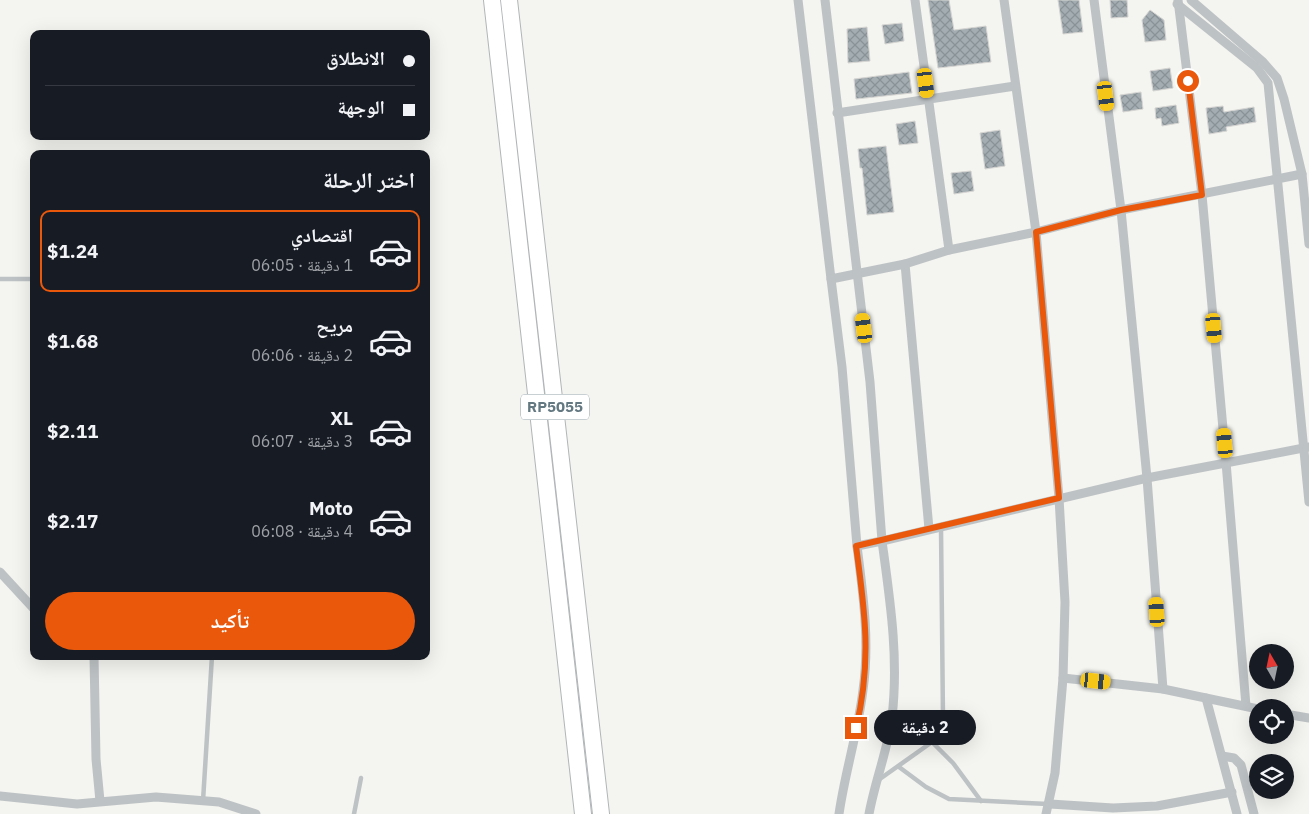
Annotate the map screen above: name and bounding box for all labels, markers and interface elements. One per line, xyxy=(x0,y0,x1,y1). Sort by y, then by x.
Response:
text: الانطلاق xyxy=(326,46,385,70)
car xyxy=(916,67,935,99)
route start xyxy=(1177,70,1199,92)
car xyxy=(1096,80,1115,112)
text: الوجهة xyxy=(337,95,385,119)
text: اختر الرحلة xyxy=(323,165,415,194)
text: اقتصادي xyxy=(291,223,353,247)
icon: car xyxy=(368,229,413,274)
text: $1.24 xyxy=(47,239,99,263)
text: 1 دقيقة · 06:05 xyxy=(251,255,353,275)
car xyxy=(854,312,873,344)
car xyxy=(1205,312,1222,344)
text: مريح xyxy=(316,313,353,337)
icon: car xyxy=(368,319,413,364)
text: $1.68 xyxy=(47,329,99,353)
text: 2 دقيقة · 06:06 xyxy=(251,345,353,365)
road number: RP5055 xyxy=(521,394,589,420)
text: XL xyxy=(330,406,353,430)
icon: car xyxy=(368,409,413,454)
text: $2.11 xyxy=(47,419,99,443)
car xyxy=(1216,427,1233,459)
text: 3 دقيقة · 06:07 xyxy=(251,431,353,451)
text: Moto xyxy=(309,496,353,520)
icon: car xyxy=(368,499,413,544)
text: $2.17 xyxy=(47,509,99,533)
text: 4 دقيقة · 06:08 xyxy=(251,521,353,541)
button: تأكيد xyxy=(45,592,415,650)
car xyxy=(1148,597,1165,627)
north arrow xyxy=(1249,644,1294,689)
map controls xyxy=(1249,644,1294,799)
car xyxy=(1080,672,1111,690)
button: locate xyxy=(1249,699,1294,744)
callout: 2 دقيقة xyxy=(874,710,976,746)
route end xyxy=(845,717,867,739)
text: 2 دقيقة xyxy=(902,717,949,737)
button: layers xyxy=(1249,754,1294,799)

